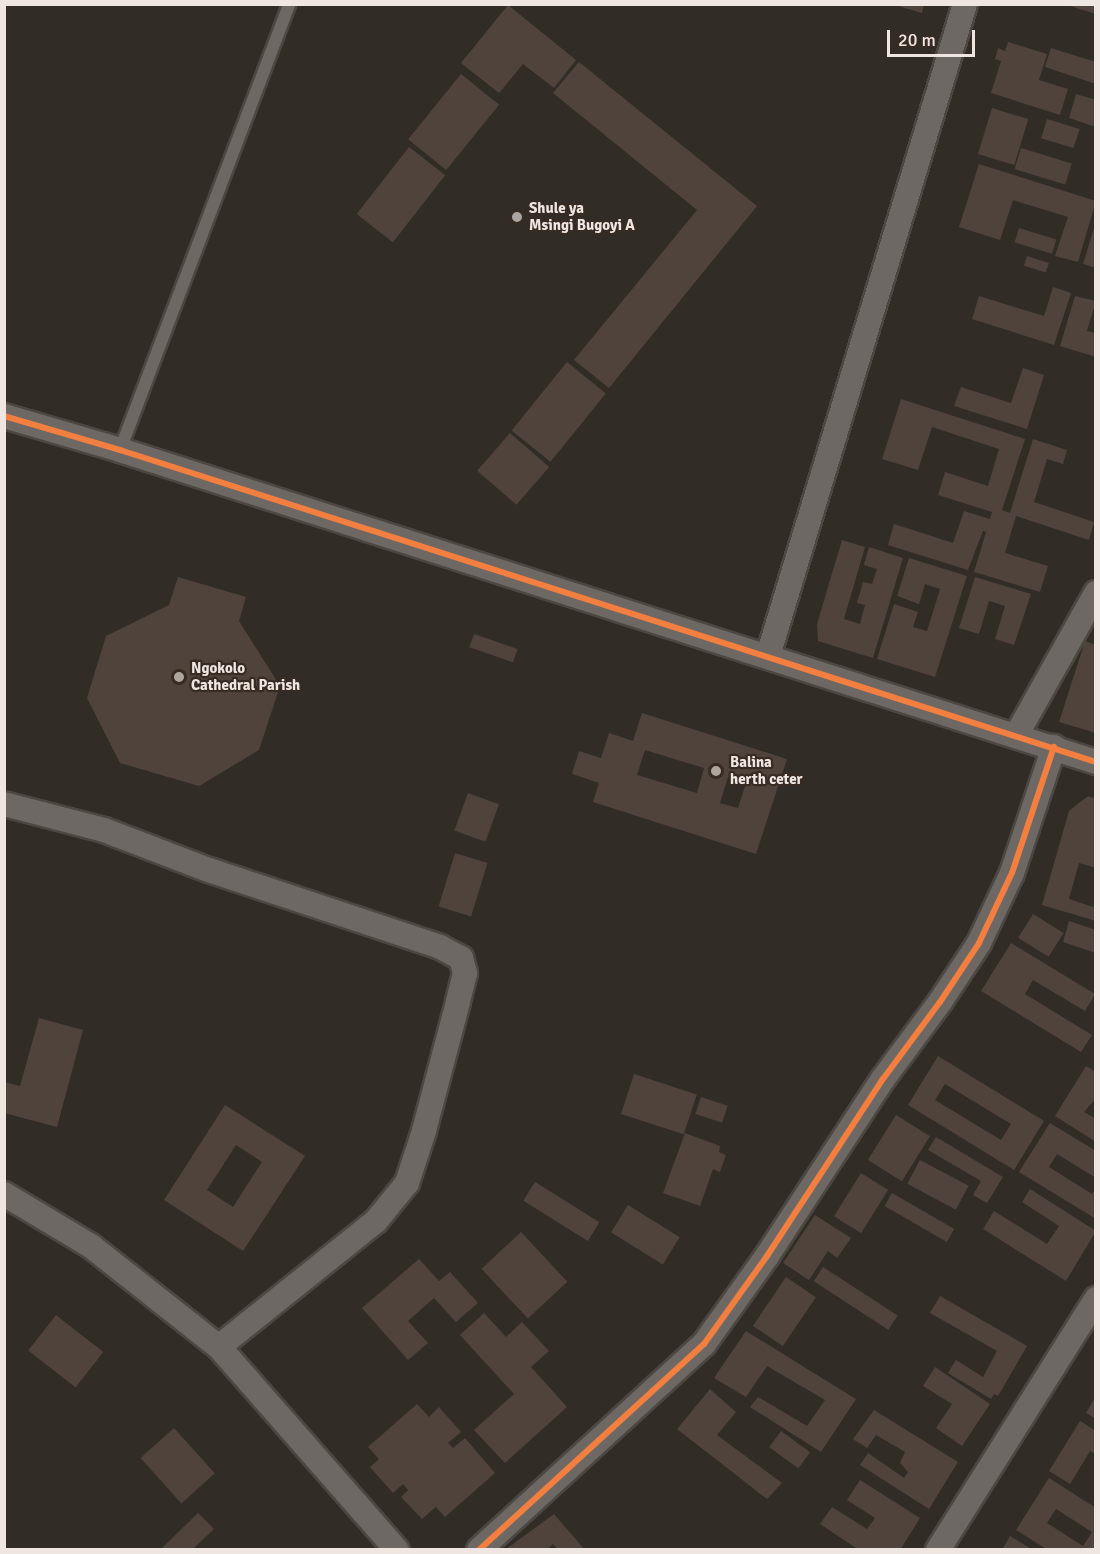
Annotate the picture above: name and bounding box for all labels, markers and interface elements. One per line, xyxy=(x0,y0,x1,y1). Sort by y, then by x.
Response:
scale bar xyxy=(890,18,978,56)
text: 20 m xyxy=(898,29,936,51)
place label: Shule ya Msingi Bugoyi A xyxy=(529,199,635,234)
marker: Shule ya Msingi Bugoyi A xyxy=(510,210,524,224)
place label: Ngokolo Cathedral Parish xyxy=(191,659,300,694)
marker: Ngokolo Cathedral Parish xyxy=(172,670,186,684)
place label: Balina herth ceter xyxy=(730,753,803,788)
marker: Balina herth ceter xyxy=(707,762,725,780)

